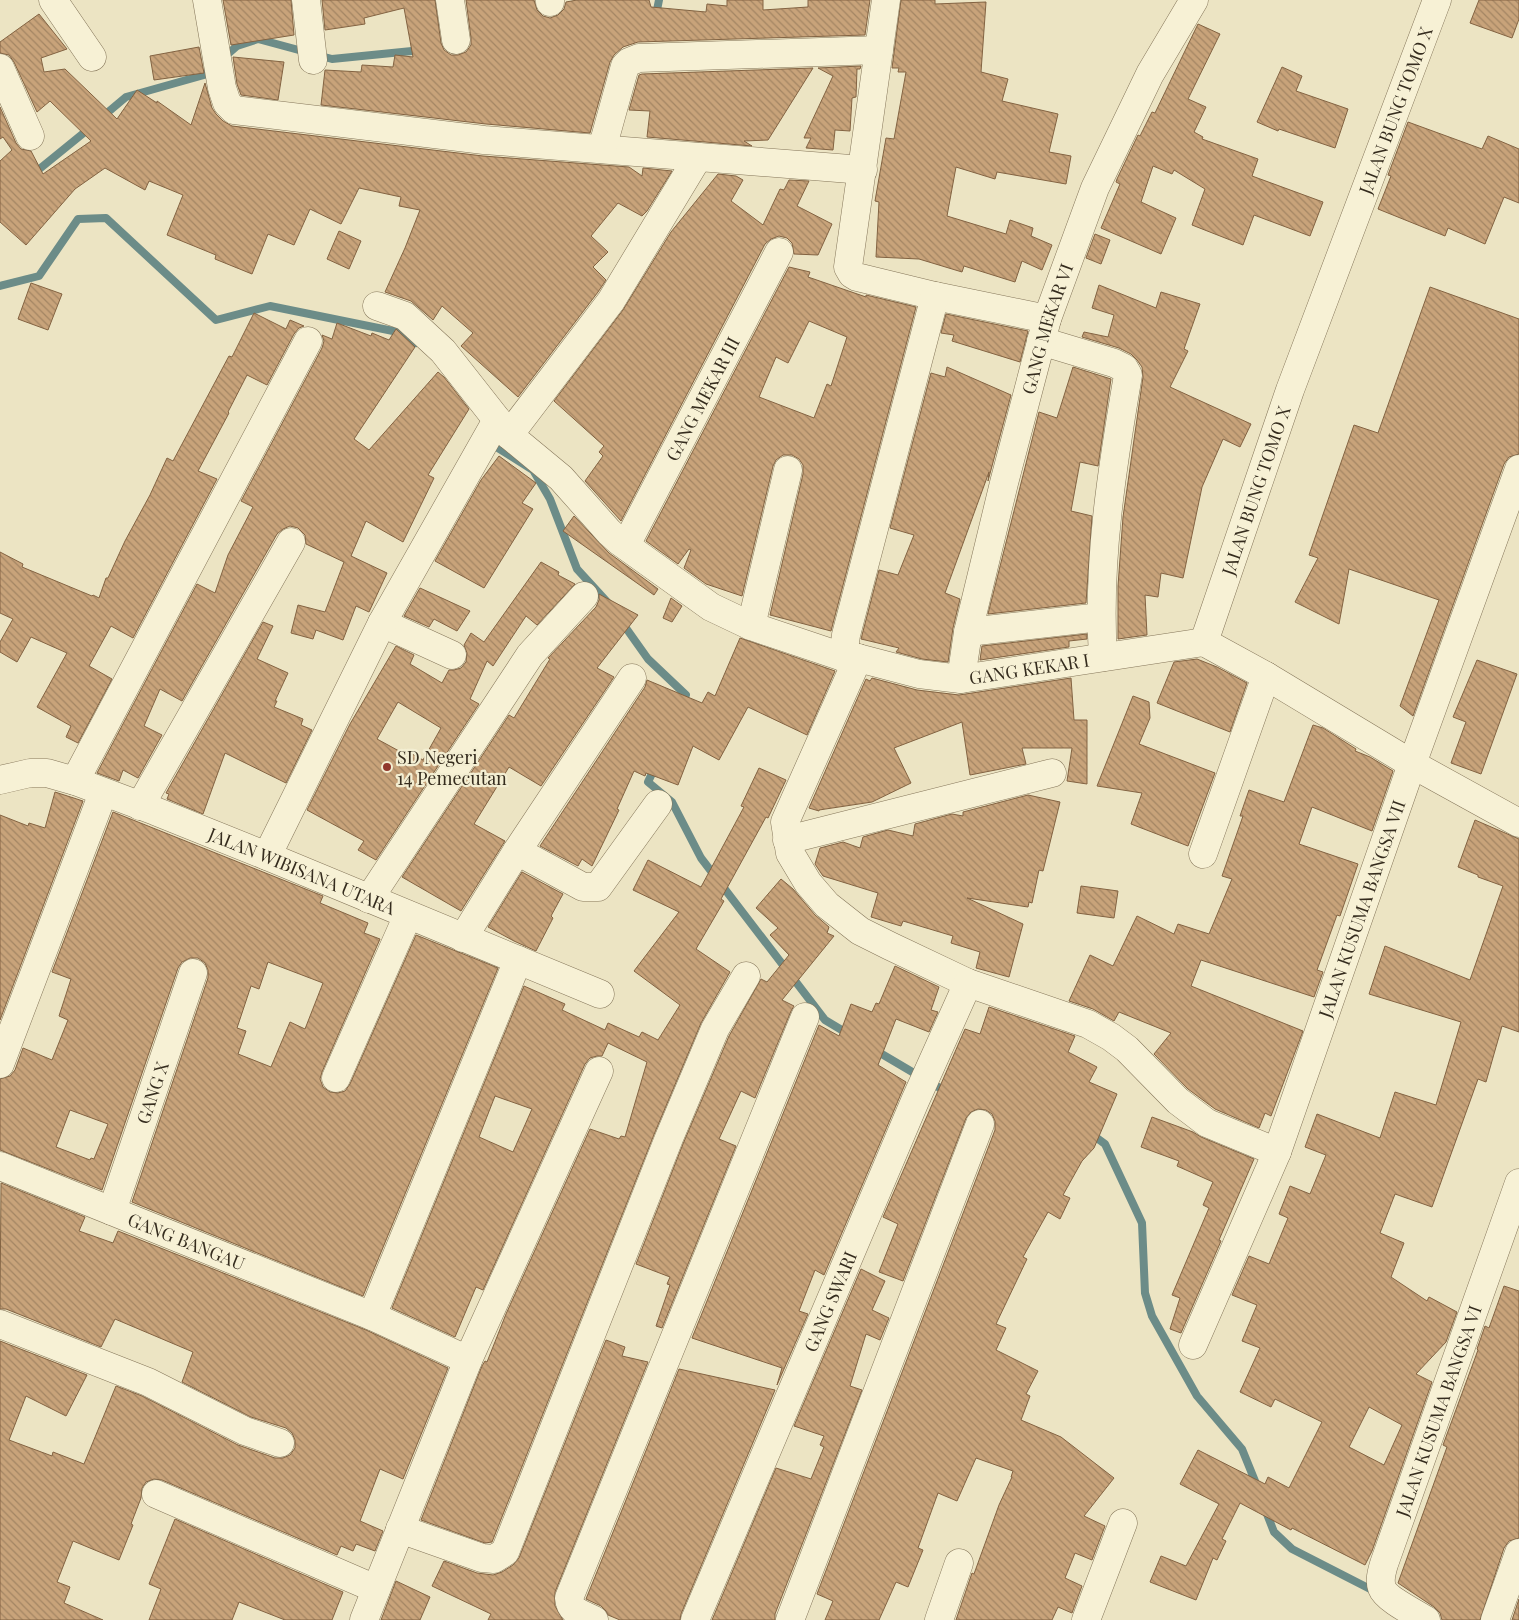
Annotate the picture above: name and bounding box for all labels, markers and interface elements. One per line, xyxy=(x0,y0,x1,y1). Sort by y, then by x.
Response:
street label: JALAN BUNG TOMO X xyxy=(1353,23,1438,199)
street label: GANG MEKAR VI xyxy=(1016,260,1078,397)
street label: GANG MEKAR III xyxy=(660,332,745,465)
street label: JALAN BUNG TOMO X xyxy=(1215,402,1296,579)
street label: GANG KEKAR I xyxy=(968,648,1091,690)
place label: SD Negeri 14 Pemecutan xyxy=(397,745,507,790)
marker: SD Negeri 14 Pemecutan xyxy=(381,761,393,773)
street label: JALAN KUSUMA BANGSA VII xyxy=(1312,797,1411,1022)
street label: JALAN WIBISANA UTARA xyxy=(204,821,400,920)
street label: GANG X xyxy=(131,1058,174,1127)
street label: GANG BANGAU xyxy=(124,1207,249,1276)
street label: GANG SWARI xyxy=(798,1247,862,1355)
street label: JALAN KUSUMA BANGSA VI xyxy=(1389,1302,1487,1521)

